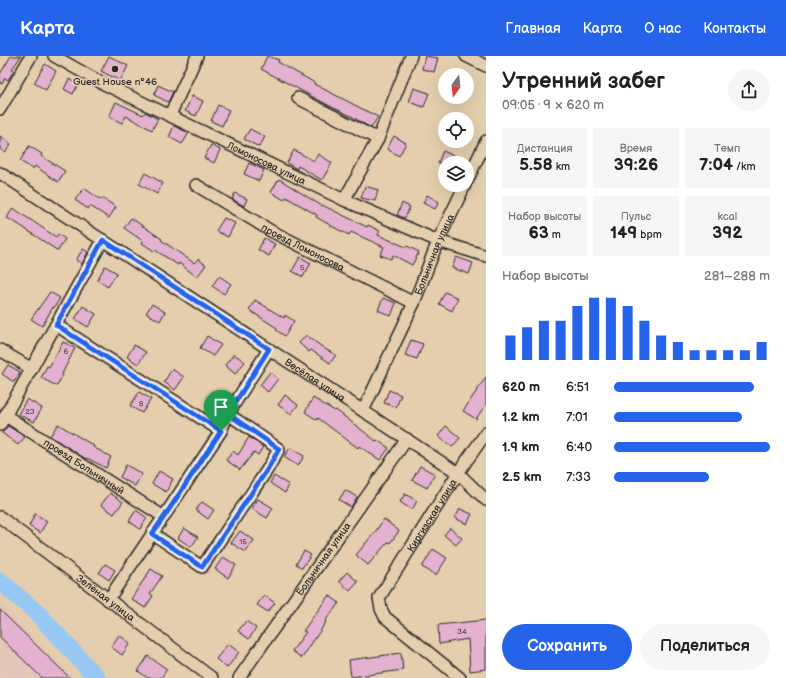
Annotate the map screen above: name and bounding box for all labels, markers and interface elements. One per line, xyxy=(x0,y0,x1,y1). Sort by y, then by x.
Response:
text: Карта xyxy=(20,17,74,40)
text: Главная xyxy=(506,20,561,37)
text: Карта xyxy=(583,20,622,37)
text: О нас xyxy=(644,20,681,37)
text: Контакты xyxy=(703,20,766,37)
marker: Guest House n°46 xyxy=(110,64,120,74)
north arrow xyxy=(438,68,474,104)
map controls xyxy=(438,68,474,192)
text: Утренний забег xyxy=(502,68,665,95)
button: share xyxy=(728,69,770,111)
place label: Guest House n°46 xyxy=(73,76,157,88)
text: 09:05 · 9 × 620 m xyxy=(502,97,604,113)
button: locate xyxy=(438,112,474,148)
street label: Ломоносова улица xyxy=(224,139,308,188)
text: Дистанция xyxy=(517,142,573,155)
text: Время xyxy=(620,142,652,155)
text: Темп xyxy=(714,142,740,155)
text: 5.58 xyxy=(519,155,553,175)
text: 39:26 xyxy=(614,155,658,175)
text: 7:04 xyxy=(699,155,733,175)
button: layers xyxy=(438,156,474,192)
text: km xyxy=(553,160,570,173)
text: /km xyxy=(733,160,756,173)
text: Набор высоты xyxy=(508,210,581,223)
text: Пульс xyxy=(621,210,651,223)
text: kcal xyxy=(717,210,737,223)
street label: Больничная улица xyxy=(413,212,457,297)
street label: проезд Ломоносова xyxy=(259,222,346,274)
text: 63 xyxy=(529,223,549,243)
text: 149 xyxy=(610,223,637,243)
text: 392 xyxy=(712,223,742,243)
text: m xyxy=(549,228,561,241)
text: bpm xyxy=(637,228,662,241)
house number: 5 xyxy=(300,263,305,272)
text: Набор высоты xyxy=(502,268,589,284)
text: 281–288 m xyxy=(704,268,770,284)
house number: 6 xyxy=(64,347,69,356)
street label: Весёлая улица xyxy=(282,356,347,405)
text: 620 m xyxy=(502,379,540,395)
text: 6:51 xyxy=(566,379,589,395)
pin xyxy=(204,390,238,431)
icon: arrive xyxy=(210,396,232,418)
house number: 8 xyxy=(139,399,144,408)
house number: 23 xyxy=(25,407,35,416)
text: 1.2 km xyxy=(502,409,540,425)
text: 7:01 xyxy=(566,409,588,425)
street label: проезд Больничный xyxy=(41,437,127,497)
text: 1.9 km xyxy=(502,439,539,455)
text: 6:40 xyxy=(566,439,592,455)
text: 2.5 km xyxy=(502,469,542,485)
text: 7:33 xyxy=(566,469,591,485)
street label: Киргизская улица xyxy=(405,477,460,554)
street label: Больничная улица xyxy=(294,520,354,598)
house number: 15 xyxy=(239,537,247,546)
street label: Зелёная улица xyxy=(74,572,137,624)
button: Сохранить xyxy=(502,624,632,670)
button: Поделиться xyxy=(640,624,770,670)
house number: 34 xyxy=(457,627,467,636)

